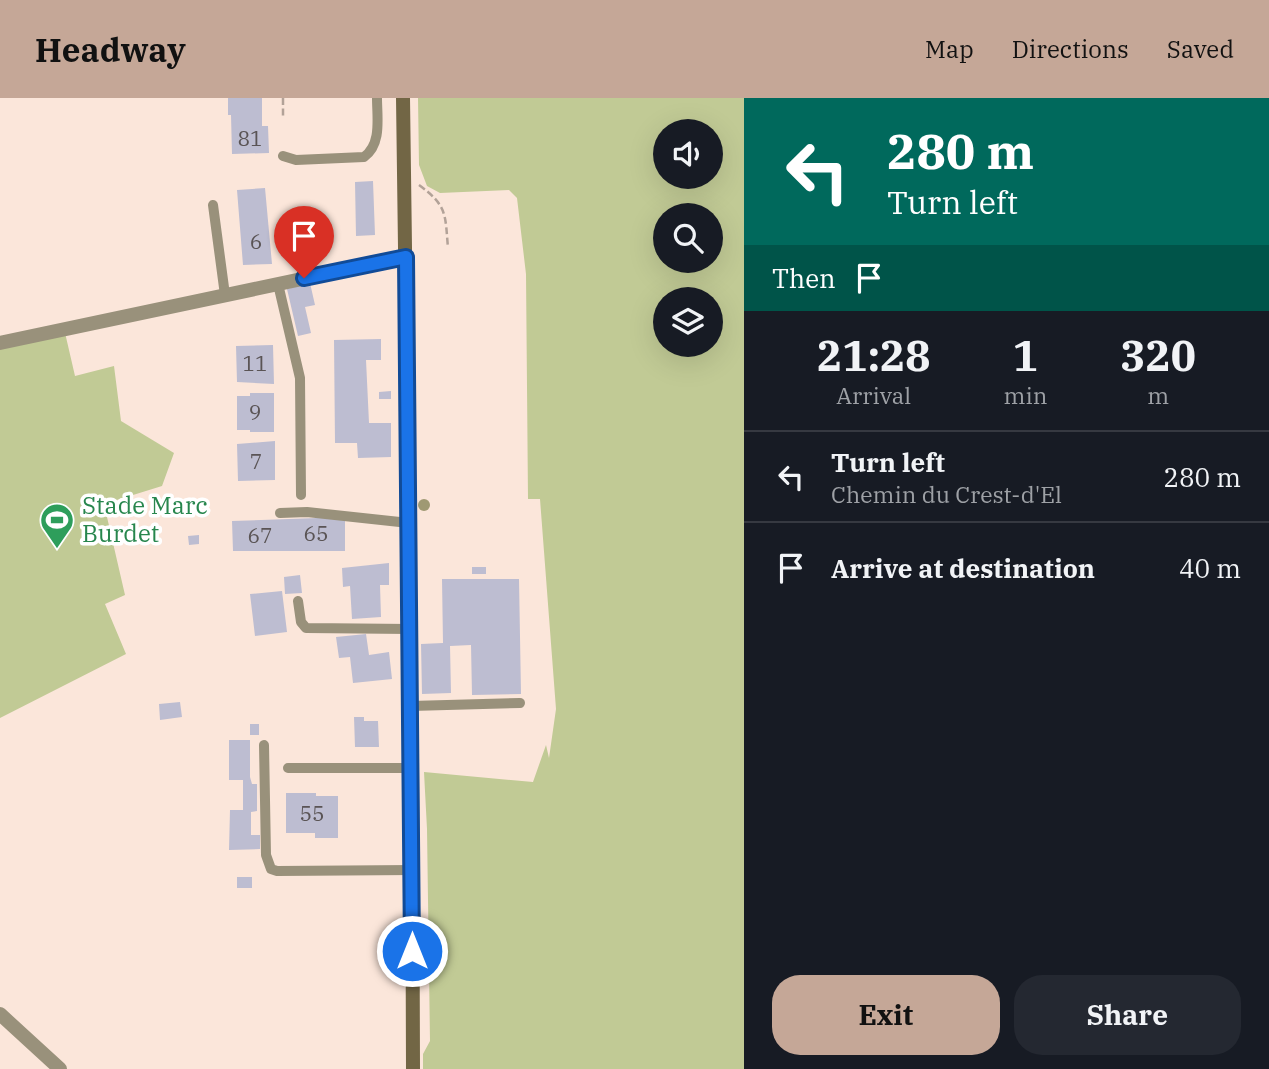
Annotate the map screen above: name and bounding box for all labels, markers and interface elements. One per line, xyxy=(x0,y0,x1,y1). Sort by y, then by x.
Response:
text: Headway xyxy=(35,28,186,71)
text: Map xyxy=(925,33,974,65)
text: Directions xyxy=(1012,33,1129,65)
text: Saved xyxy=(1167,33,1234,65)
map controls xyxy=(653,119,723,357)
button: sound xyxy=(653,119,723,189)
text: 280 m xyxy=(887,119,1034,182)
house number: 81 xyxy=(237,124,263,152)
icon: left xyxy=(772,126,863,217)
text: Turn left xyxy=(887,181,1018,223)
button: search xyxy=(653,203,723,273)
pin xyxy=(274,206,334,278)
icon: arrive xyxy=(285,217,323,255)
house number: 6 xyxy=(250,227,262,255)
icon: arrive xyxy=(850,259,888,297)
text: Then xyxy=(772,261,836,295)
button: layers xyxy=(653,287,723,357)
text: 21:28 xyxy=(817,328,931,383)
text: 1 xyxy=(1013,328,1038,383)
text: 320 xyxy=(1120,328,1196,383)
house number: 11 xyxy=(242,349,268,377)
text: Arrival xyxy=(836,380,911,410)
text: min xyxy=(1004,380,1047,410)
text: m xyxy=(1147,380,1169,410)
house number: 9 xyxy=(249,398,261,426)
text: Turn left xyxy=(831,445,945,479)
house number: 7 xyxy=(250,447,262,475)
icon: left xyxy=(772,458,810,496)
text: 280 m xyxy=(1163,460,1241,494)
text: Chemin du Crest-d'El xyxy=(831,479,1062,509)
place label: Stade Marc Burdet xyxy=(82,489,208,549)
sports icon: Stade Marc Burdet xyxy=(38,501,76,550)
house number: 65 xyxy=(303,519,329,547)
house number: 67 xyxy=(247,521,273,549)
icon: arrive xyxy=(772,549,810,587)
text: Arrive at destination xyxy=(831,551,1095,585)
text: 40 m xyxy=(1179,551,1241,585)
house number: 55 xyxy=(299,799,325,827)
position arrow xyxy=(375,914,449,988)
button: Exit xyxy=(772,975,1000,1055)
button: Share xyxy=(1014,975,1241,1055)

